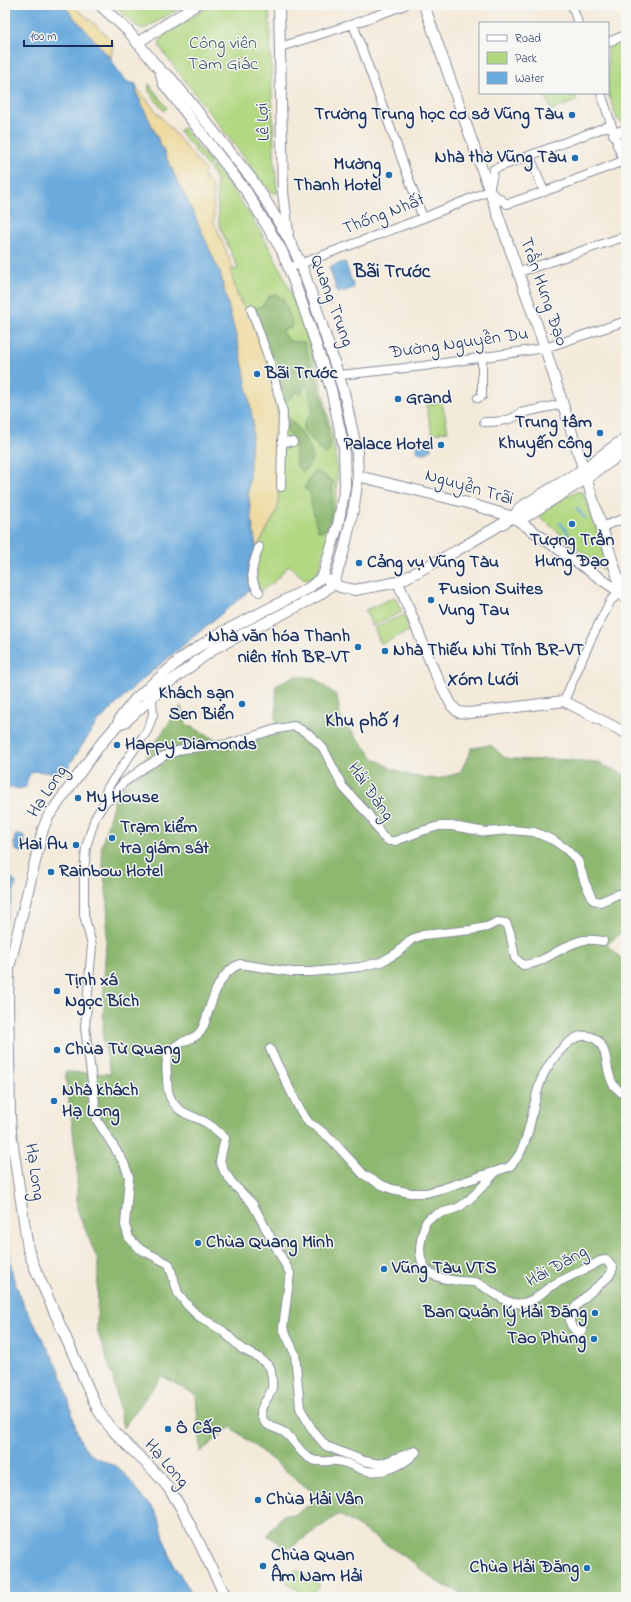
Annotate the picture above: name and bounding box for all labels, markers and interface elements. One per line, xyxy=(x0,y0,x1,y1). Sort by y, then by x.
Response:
scale bar xyxy=(24,22,112,48)
legend xyxy=(479,22,609,94)
text: 100 m xyxy=(30,28,57,46)
text: Road xyxy=(515,30,541,48)
park label: Công viên Tam Giác xyxy=(188,31,258,78)
text: Park xyxy=(515,50,537,68)
text: Water xyxy=(515,70,544,88)
street label: Lê Lợi xyxy=(250,102,278,142)
place label: Trường Trung học cơ sở Vũng Tàu xyxy=(314,102,564,129)
marker: Trường Trung học cơ sở Vũng Tàu xyxy=(567,110,577,120)
place label: Nhà thờ Vũng Tàu xyxy=(434,145,567,172)
place label: Mường Thanh Hotel xyxy=(294,152,381,199)
marker: Nhà thờ Vũng Tàu xyxy=(570,153,580,163)
marker: Mường Thanh Hotel xyxy=(384,170,394,180)
street label: Thống Nhất xyxy=(339,187,429,244)
street label: Trần Hưng Đạo xyxy=(511,234,574,350)
street label: Quang Trung xyxy=(301,251,360,351)
district label: Bãi Trước xyxy=(353,259,431,286)
street label: Đường Nguyễn Du xyxy=(387,321,530,368)
place label: Bãi Trước xyxy=(264,361,338,387)
marker: Bãi Trước xyxy=(252,369,262,379)
place label: Grand xyxy=(406,386,452,412)
marker: Grand xyxy=(393,394,403,404)
place label: Trung tâm Khuyến công xyxy=(498,410,592,458)
marker: Trung tâm Khuyến công xyxy=(595,428,605,438)
place label: Palace Hotel xyxy=(344,432,433,458)
marker: Palace Hotel xyxy=(436,440,446,450)
street label: Nguyễn Trãi xyxy=(422,463,516,514)
marker: Tượng Trần Hưng Đạo xyxy=(567,519,577,529)
place label: Tượng Trần Hưng Đạo xyxy=(530,528,615,576)
place label: Cảng vụ Vũng Tàu xyxy=(367,550,499,577)
marker: Cảng vụ Vũng Tàu xyxy=(354,558,364,568)
place label: Fusion Suites Vung Tau xyxy=(438,577,543,625)
marker: Fusion Suites Vung Tau xyxy=(426,595,436,605)
place label: Nhà văn hóa Thanh niên tỉnh BR-VT xyxy=(208,624,351,671)
place label: Nhà Thiếu Nhi Tỉnh BR-VT xyxy=(393,638,584,664)
marker: Nhà văn hóa Thanh niên tỉnh BR-VT xyxy=(353,642,363,652)
marker: Nhà Thiếu Nhi Tỉnh BR-VT xyxy=(380,646,390,656)
district label: Xóm Lưới xyxy=(447,667,519,694)
place label: Khách sạn Sen Biển xyxy=(159,681,234,728)
marker: Khách sạn Sen Biển xyxy=(237,699,247,709)
district label: Khu phố 1 xyxy=(325,708,399,735)
place label: Happy Diamonds xyxy=(125,732,257,759)
marker: Happy Diamonds xyxy=(112,740,122,750)
street label: Hải Đăng xyxy=(339,757,400,827)
street label: Hạ Long xyxy=(21,761,75,824)
place label: My House xyxy=(86,785,160,812)
marker: My House xyxy=(73,793,83,803)
place label: Trạm kiểm tra giám sát xyxy=(119,815,210,863)
place label: Hai Au xyxy=(19,832,68,858)
marker: Trạm kiểm tra giám sát xyxy=(107,833,117,843)
marker: Hai Au xyxy=(71,840,81,850)
place label: Rainbow Hotel xyxy=(59,859,163,885)
marker: Rainbow Hotel xyxy=(46,867,56,877)
place label: Tịnh xá Ngọc Bích xyxy=(65,968,139,1016)
marker: Tịnh xá Ngọc Bích xyxy=(52,986,62,996)
place label: Chùa Từ Quang xyxy=(65,1037,180,1064)
marker: Chùa Từ Quang xyxy=(52,1045,62,1055)
place label: Nhà khách Hạ Long xyxy=(62,1078,139,1126)
marker: Nhà khách Hạ Long xyxy=(49,1096,59,1106)
street label: Hạ Long xyxy=(16,1142,51,1203)
place label: Chùa Quang Minh xyxy=(206,1230,334,1257)
marker: Chùa Quang Minh xyxy=(193,1238,203,1248)
street label: Hải Đăng xyxy=(522,1239,593,1295)
place label: Vũng Tàu VTS xyxy=(391,1256,497,1283)
marker: Vũng Tàu VTS xyxy=(379,1264,389,1274)
place label: Ban Quản lý Hải Đăng xyxy=(422,1300,587,1327)
marker: Ban Quản lý Hải Đăng xyxy=(590,1308,600,1318)
place label: Tao Phùng xyxy=(507,1326,586,1353)
marker: Tao Phùng xyxy=(589,1334,599,1344)
place label: Ô Cấp xyxy=(176,1416,222,1442)
marker: Ô Cấp xyxy=(163,1424,173,1434)
street label: Hạ Long xyxy=(137,1434,195,1495)
place label: Chùa Hải Vân xyxy=(266,1487,363,1513)
marker: Chùa Hải Vân xyxy=(253,1495,263,1505)
place label: Chùa Quan Âm Nam Hải xyxy=(271,1543,363,1590)
place label: Chùa Hải Đăng xyxy=(470,1555,579,1582)
marker: Chùa Quan Âm Nam Hải xyxy=(258,1561,268,1571)
marker: Chùa Hải Đăng xyxy=(582,1563,592,1573)

